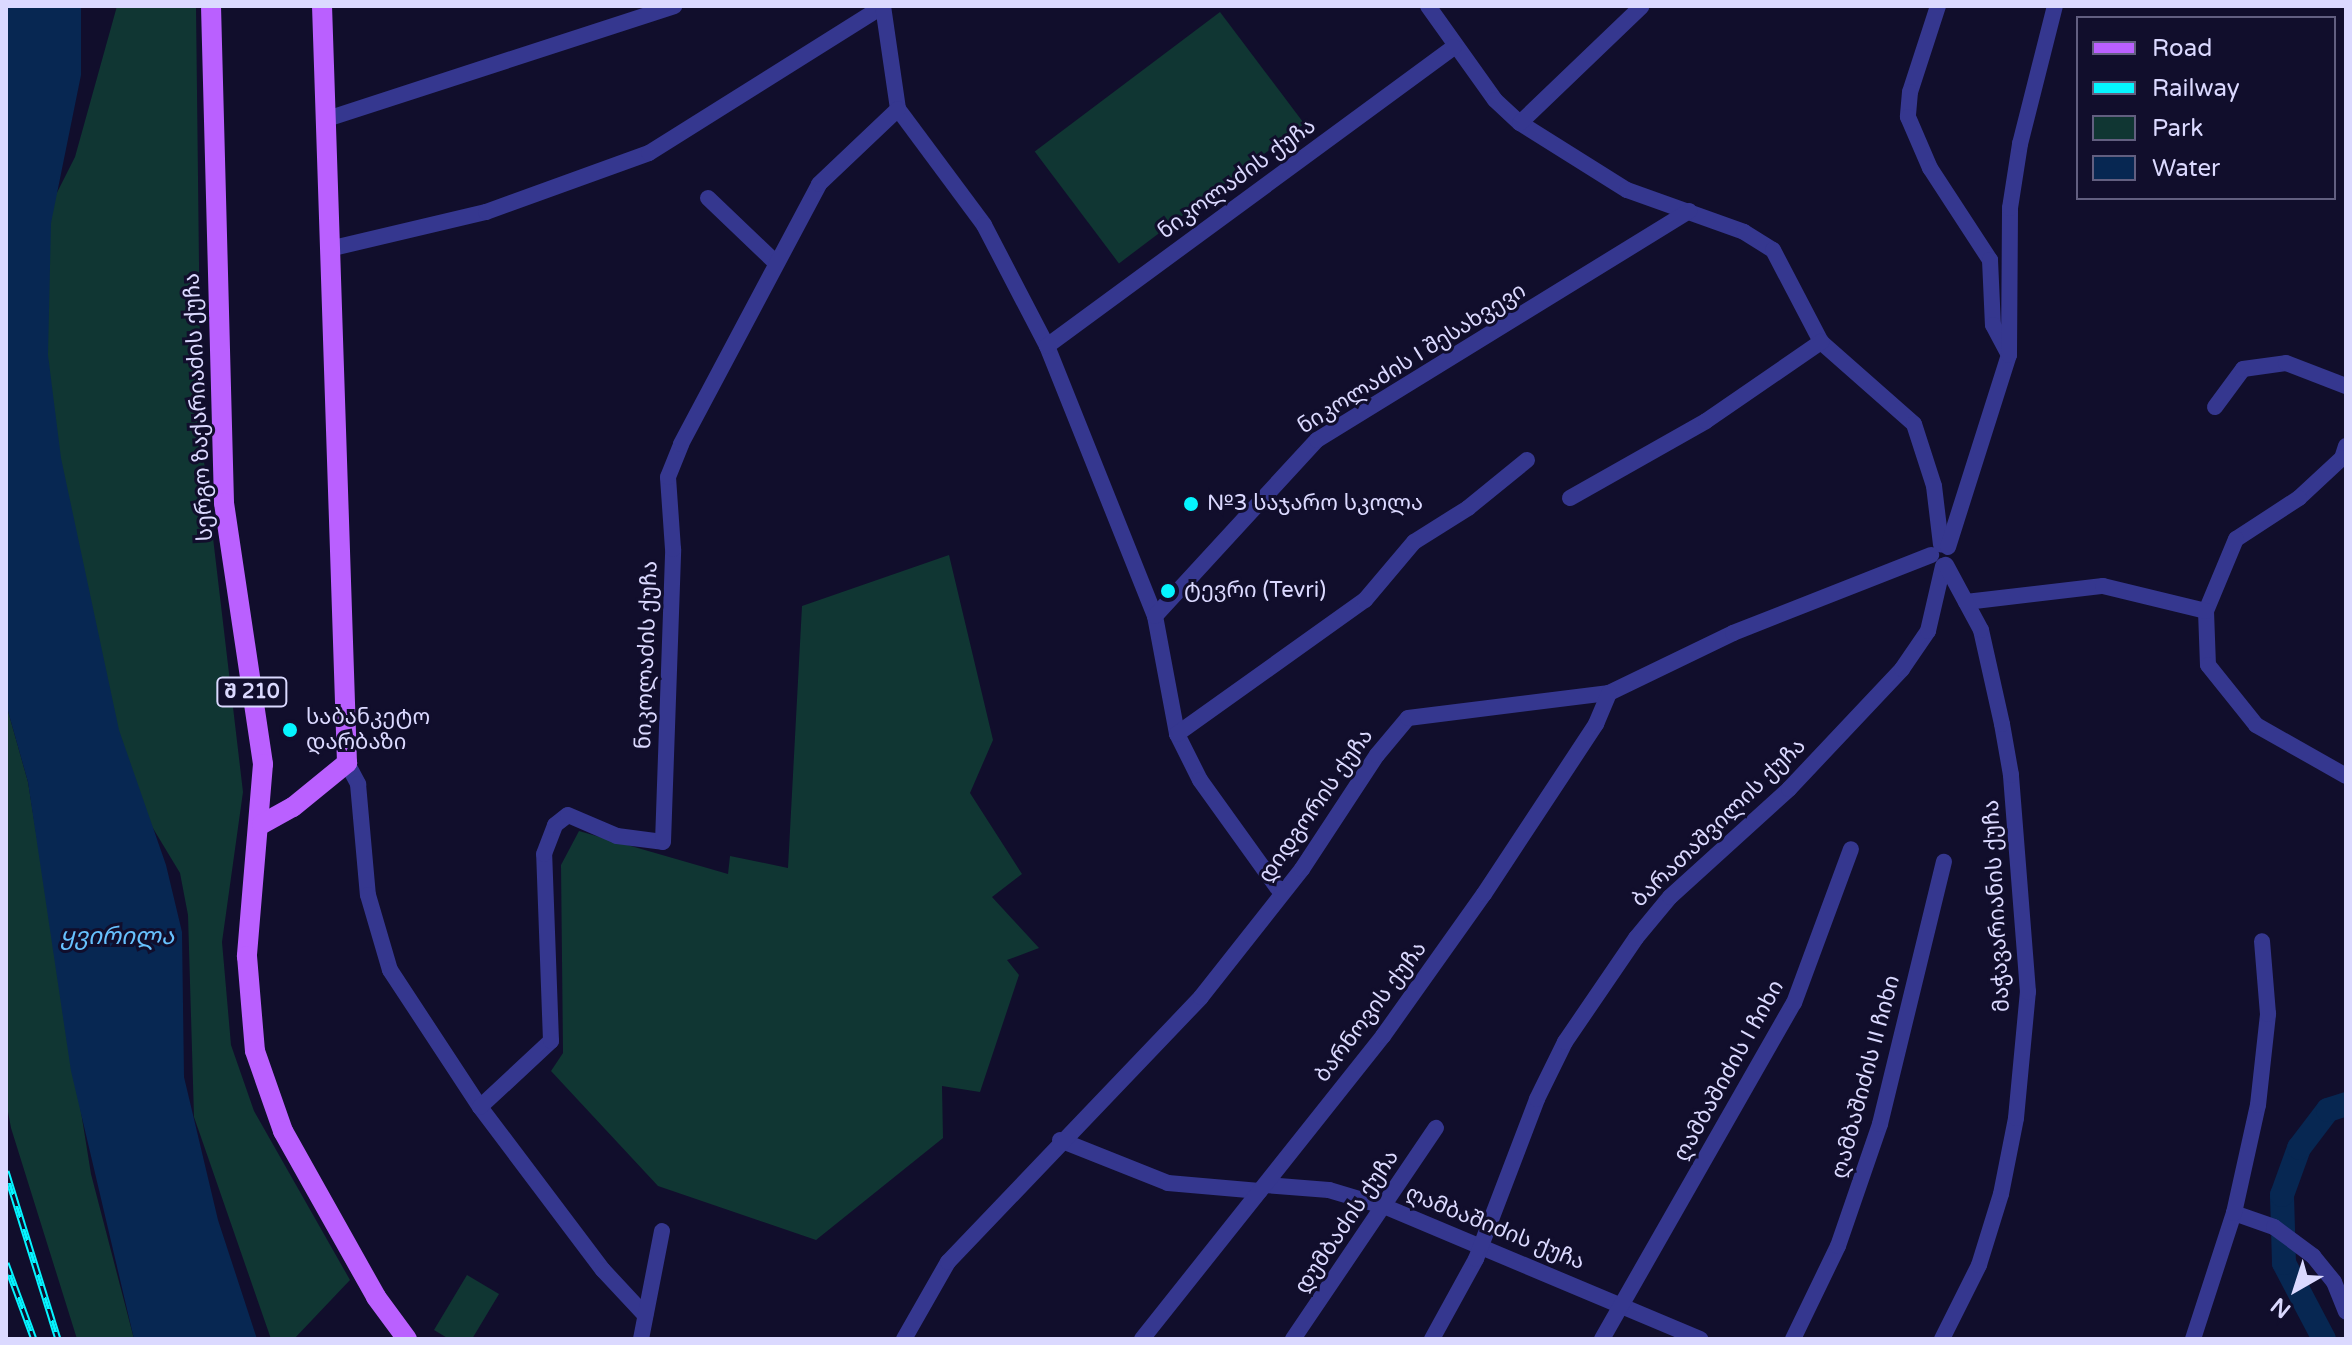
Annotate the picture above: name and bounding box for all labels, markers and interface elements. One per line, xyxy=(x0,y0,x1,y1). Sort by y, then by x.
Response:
legend xyxy=(2076,16,2336,200)
text: Road xyxy=(2152,34,2212,63)
text: Railway xyxy=(2152,74,2240,103)
street label: ნიკოლაძის ქუჩა xyxy=(1153,113,1321,245)
text: Park xyxy=(2152,114,2203,143)
text: Water xyxy=(2152,154,2220,183)
street label: სერგო ზაქარიაძის ქუჩა xyxy=(179,272,219,542)
street label: ნიკოლაძის I შესახვევი xyxy=(1293,278,1531,440)
place label: №3 საჯარო სკოლა xyxy=(1207,491,1423,517)
marker: №3 საჯარო სკოლა xyxy=(1182,495,1200,513)
street label: ნიკოლაძის ქუჩა xyxy=(631,560,663,750)
place label: ტევრი (Tevri) xyxy=(1184,578,1326,604)
marker: ტევრი (Tevri) xyxy=(1159,582,1177,600)
road number: შ 210 xyxy=(216,676,288,708)
place label: საბანკეტო დარბაზი xyxy=(306,704,430,756)
marker: საბანკეტო დარბაზი xyxy=(281,721,299,739)
street label: დიდგორის ქუჩა xyxy=(1253,724,1379,888)
street label: ბარათაშვილის ქუჩა xyxy=(1627,733,1811,913)
street label: მაჭავარიანის ქუჩა xyxy=(1978,799,2016,1013)
water label: ყვირილა xyxy=(60,923,174,951)
street label: ბარნოვის ქუჩა xyxy=(1309,936,1433,1088)
street label: ღამბაშიძის II ჩიხი xyxy=(1826,972,1906,1182)
street label: ღამბაშიძის I ჩიხი xyxy=(1668,976,1790,1166)
street label: დუმბაძის ქუჩა xyxy=(1289,1145,1405,1299)
street label: ღამბაშიძის ქუჩა xyxy=(1402,1180,1588,1276)
north arrow xyxy=(2256,1249,2336,1329)
text: N xyxy=(2266,1292,2296,1323)

